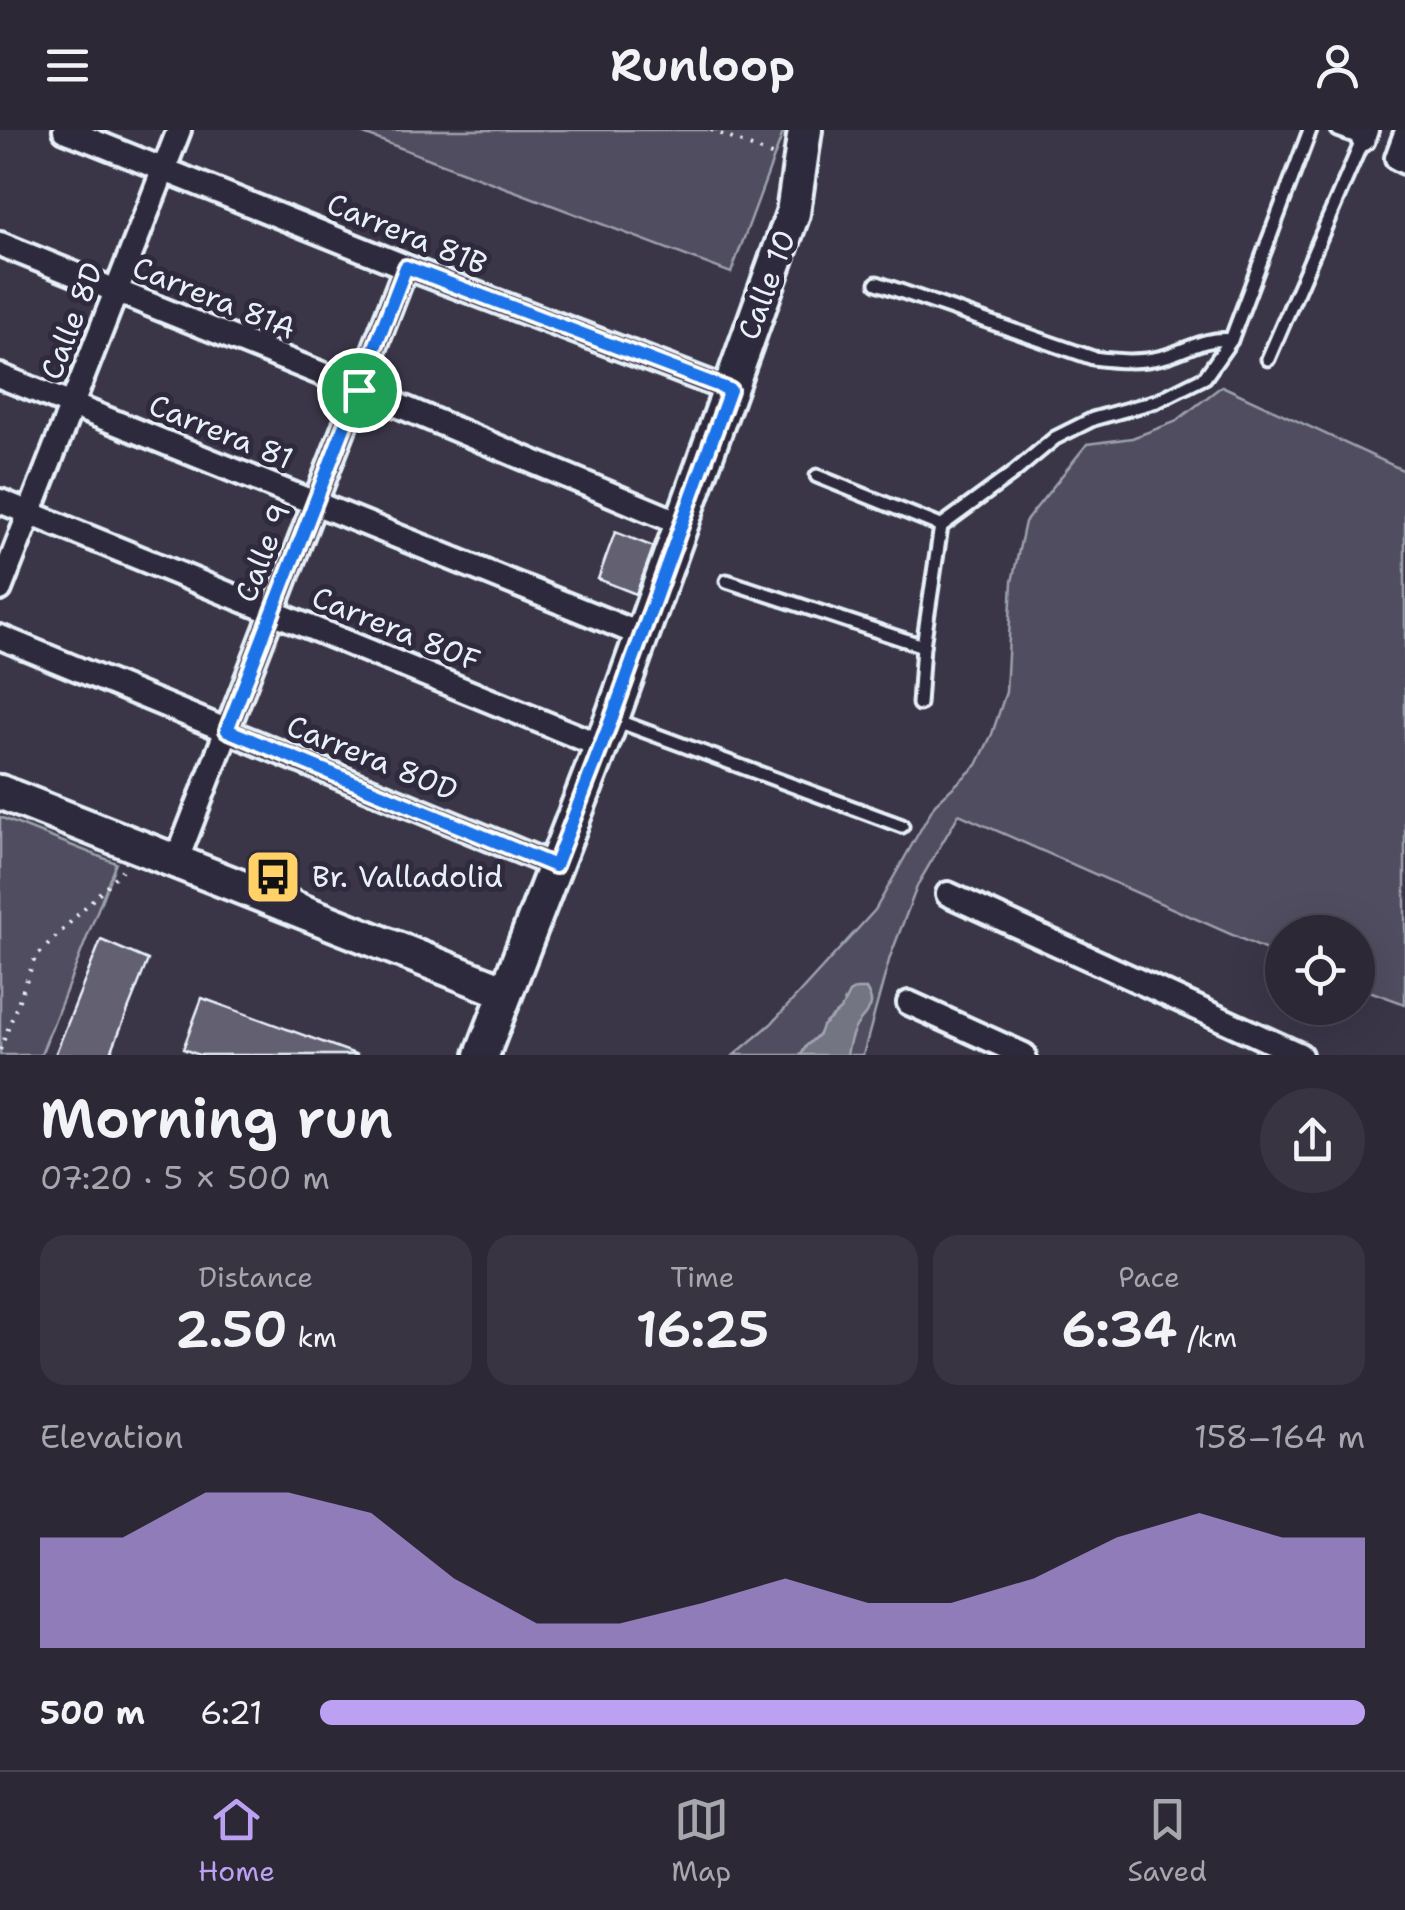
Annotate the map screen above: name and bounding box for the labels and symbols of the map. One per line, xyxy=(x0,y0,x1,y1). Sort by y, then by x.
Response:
street label: Carrera 81B xyxy=(321,183,493,284)
street label: Calle 10 xyxy=(728,224,805,346)
street label: Carrera 81A xyxy=(126,246,302,349)
street label: Calle 8D xyxy=(30,256,113,385)
pin xyxy=(317,348,402,433)
street label: Carrera 81 xyxy=(143,384,299,479)
street label: Calle 9 xyxy=(225,498,300,608)
street label: Carrera 80F xyxy=(306,576,486,681)
street label: Carrera 80D xyxy=(281,705,464,810)
bus stop icon: Br. Valladolid xyxy=(243,847,303,907)
place label: Br. Valladolid xyxy=(312,856,503,897)

